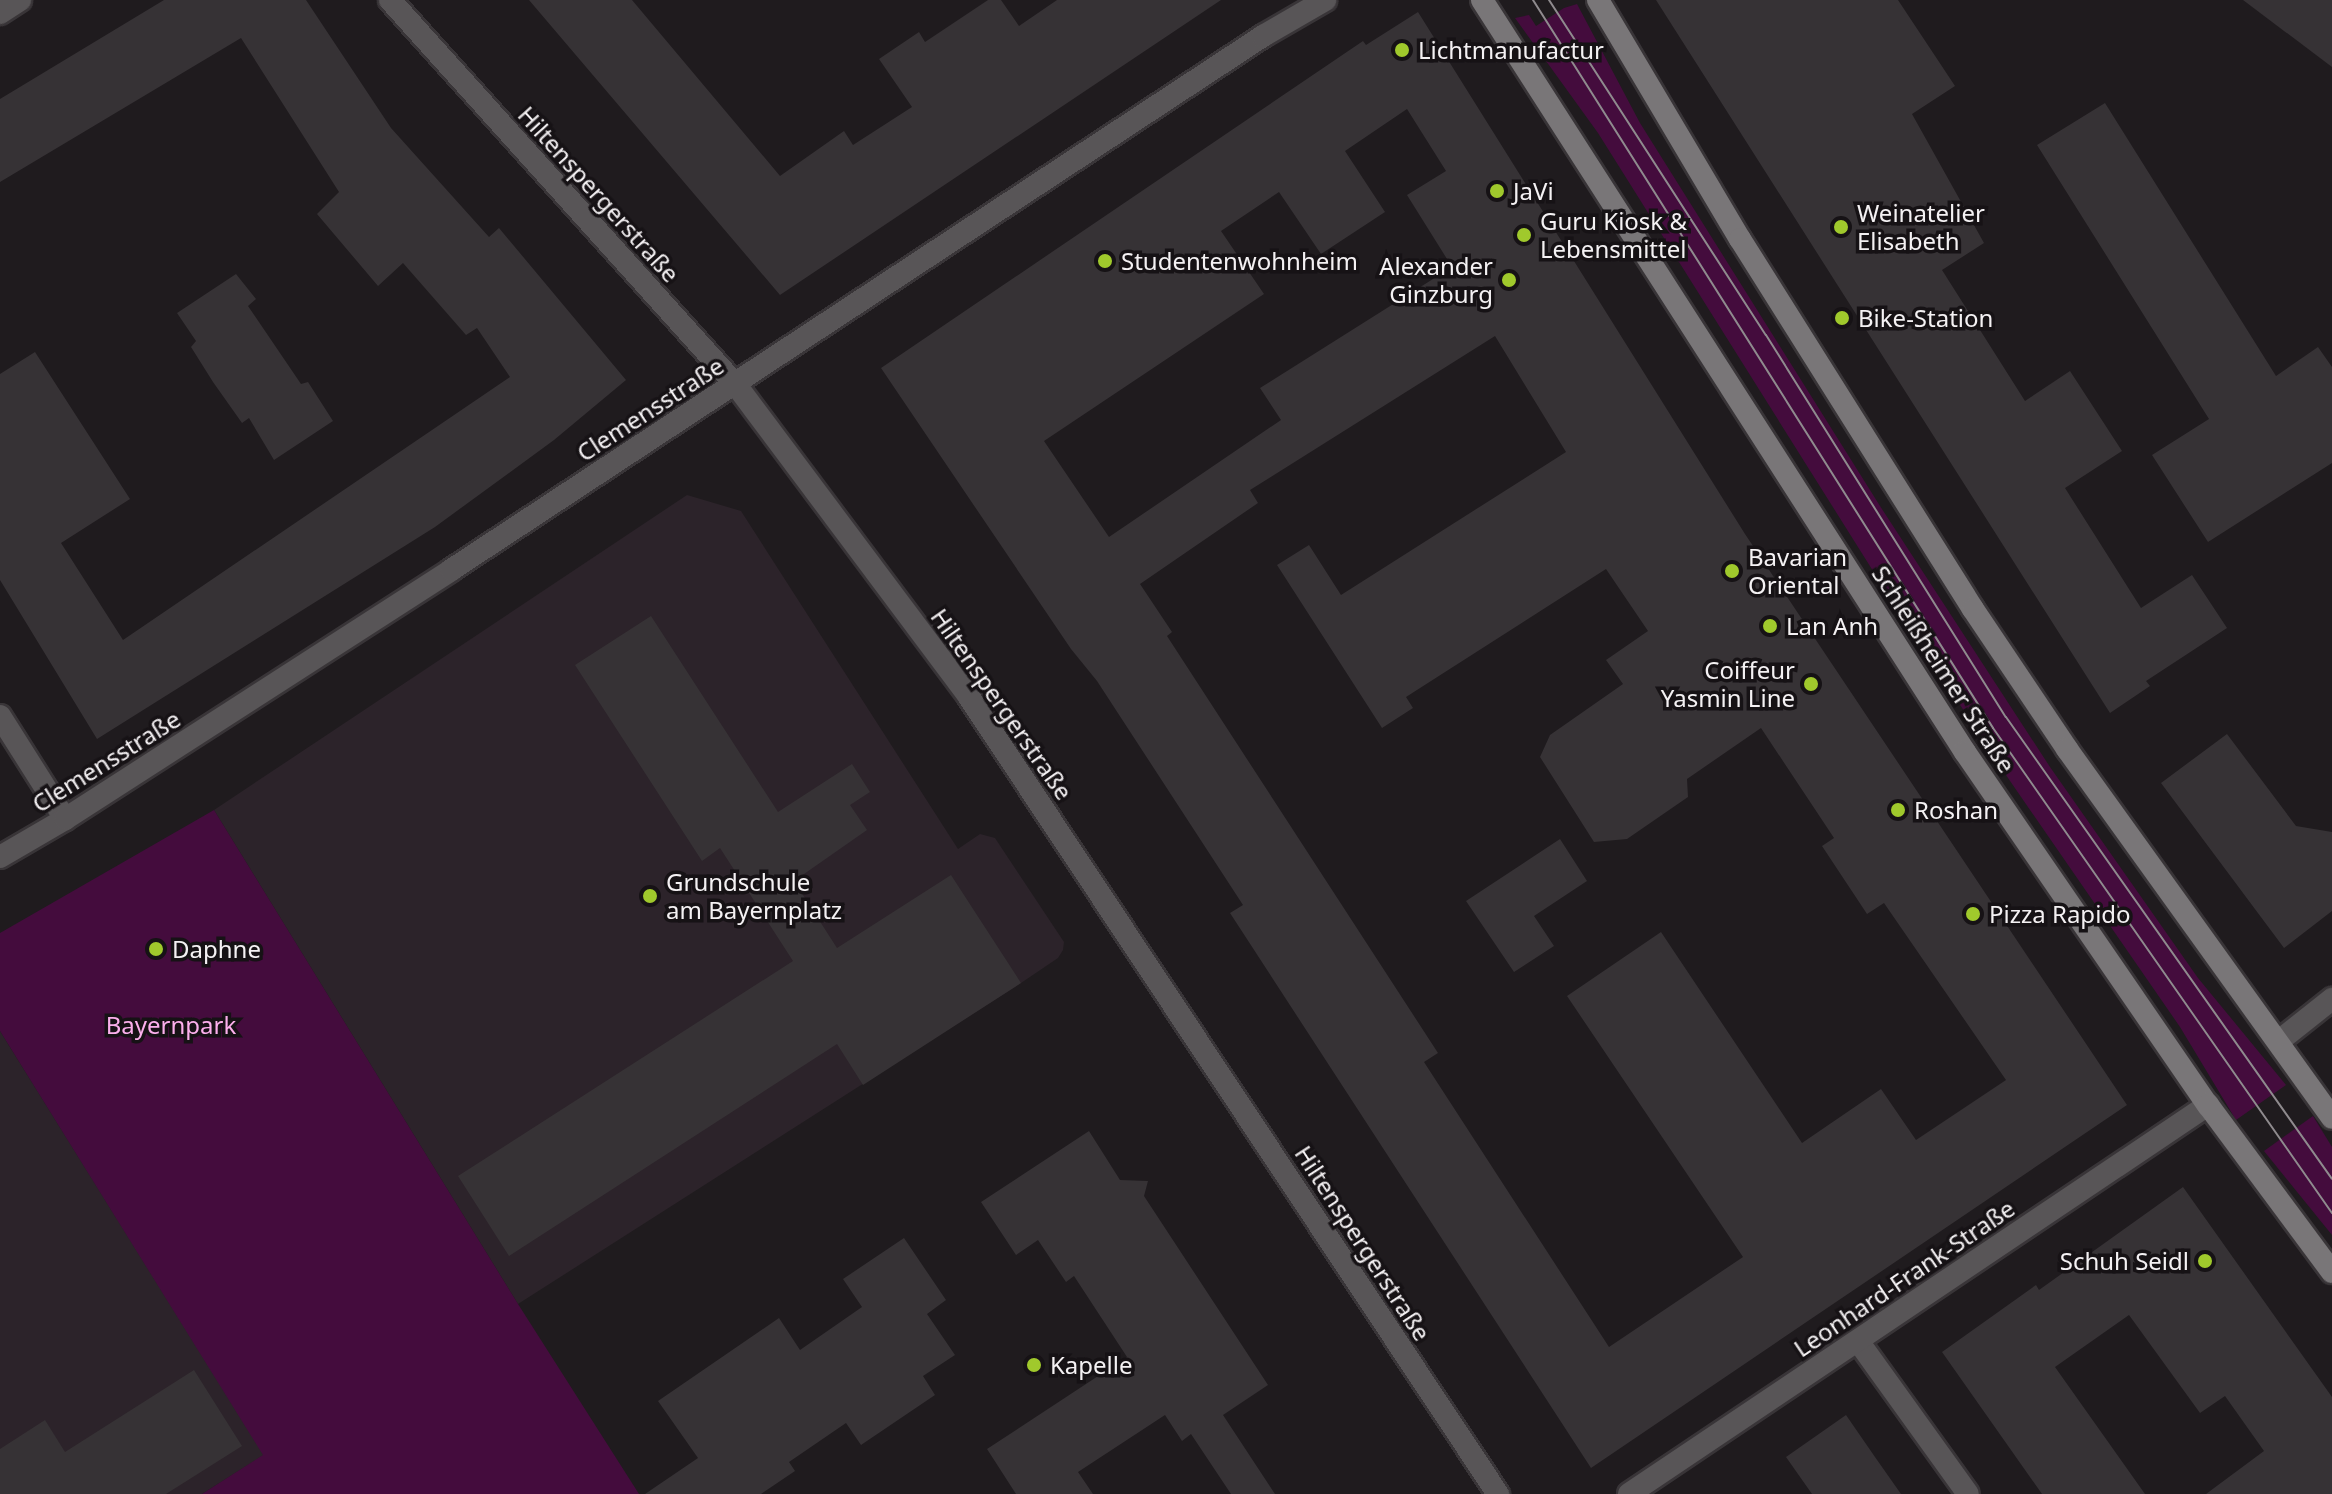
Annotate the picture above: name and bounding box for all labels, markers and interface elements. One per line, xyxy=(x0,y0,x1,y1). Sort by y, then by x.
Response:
place label: Lichtmanufactur xyxy=(1418,36,1604,64)
marker: Lichtmanufactur xyxy=(1393,41,1411,59)
street label: Hiltenspergerstraße xyxy=(512,100,686,288)
place label: JaVi xyxy=(1513,177,1554,205)
marker: JaVi xyxy=(1488,182,1506,200)
place label: Weinatelier Elisabeth xyxy=(1857,199,1985,255)
place label: Guru Kiosk & Lebensmittel xyxy=(1540,207,1687,263)
marker: Weinatelier Elisabeth xyxy=(1832,218,1850,236)
marker: Guru Kiosk & Lebensmittel xyxy=(1515,226,1533,244)
place label: Studentenwohnheim xyxy=(1121,247,1358,275)
marker: Studentenwohnheim xyxy=(1096,252,1114,270)
place label: Alexander Ginzburg xyxy=(1379,252,1493,308)
marker: Alexander Ginzburg xyxy=(1500,271,1518,289)
place label: Bike-Station xyxy=(1858,304,1993,332)
marker: Bike-Station xyxy=(1833,309,1851,327)
street label: Clemensstraße xyxy=(571,351,729,467)
place label: Bavarian Oriental xyxy=(1748,543,1847,599)
street label: Schleißheimer Straße xyxy=(1866,560,2022,778)
marker: Bavarian Oriental xyxy=(1723,562,1741,580)
street label: Hiltenspergerstraße xyxy=(925,603,1079,805)
place label: Lan Anh xyxy=(1786,612,1878,640)
marker: Lan Anh xyxy=(1761,617,1779,635)
place label: Coiffeur Yasmin Line xyxy=(1661,656,1795,712)
marker: Coiffeur Yasmin Line xyxy=(1802,675,1820,693)
street label: Clemensstraße xyxy=(27,704,185,818)
place label: Roshan xyxy=(1914,796,1998,824)
marker: Roshan xyxy=(1889,801,1907,819)
place label: Grundschule am Bayernplatz xyxy=(666,868,842,924)
marker: Grundschule am Bayernplatz xyxy=(641,887,659,905)
place label: Pizza Rapido xyxy=(1989,900,2131,928)
marker: Pizza Rapido xyxy=(1964,905,1982,923)
place label: Daphne xyxy=(172,935,261,963)
marker: Daphne xyxy=(147,940,165,958)
park label: Bayernpark xyxy=(106,1011,236,1039)
street label: Hiltenspergerstraße xyxy=(1289,1140,1437,1346)
street label: Leonhard-Frank-Straße xyxy=(1788,1193,2020,1363)
place label: Schuh Seidl xyxy=(2060,1247,2189,1275)
marker: Schuh Seidl xyxy=(2196,1252,2214,1270)
place label: Kapelle xyxy=(1050,1351,1133,1379)
marker: Kapelle xyxy=(1025,1356,1043,1374)

